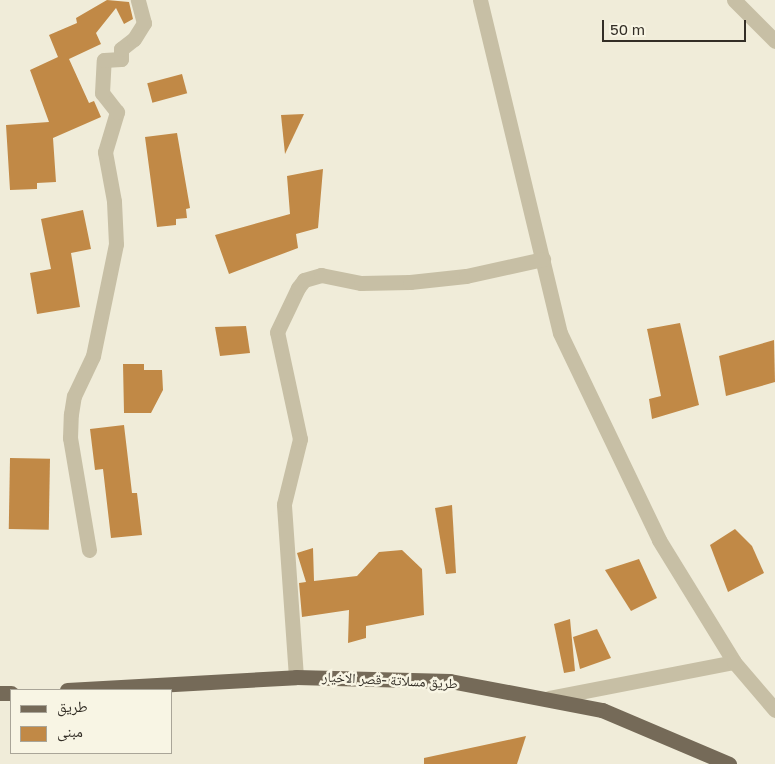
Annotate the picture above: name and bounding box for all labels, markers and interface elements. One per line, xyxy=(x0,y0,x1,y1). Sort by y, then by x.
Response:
scale bar xyxy=(605,10,749,42)
text: 50 m xyxy=(610,20,645,38)
street label: طريق مسلاتة -قصر الاخيار xyxy=(322,668,458,692)
legend xyxy=(10,689,172,754)
text: طريق xyxy=(57,697,88,715)
text: مبنى xyxy=(57,722,83,740)

